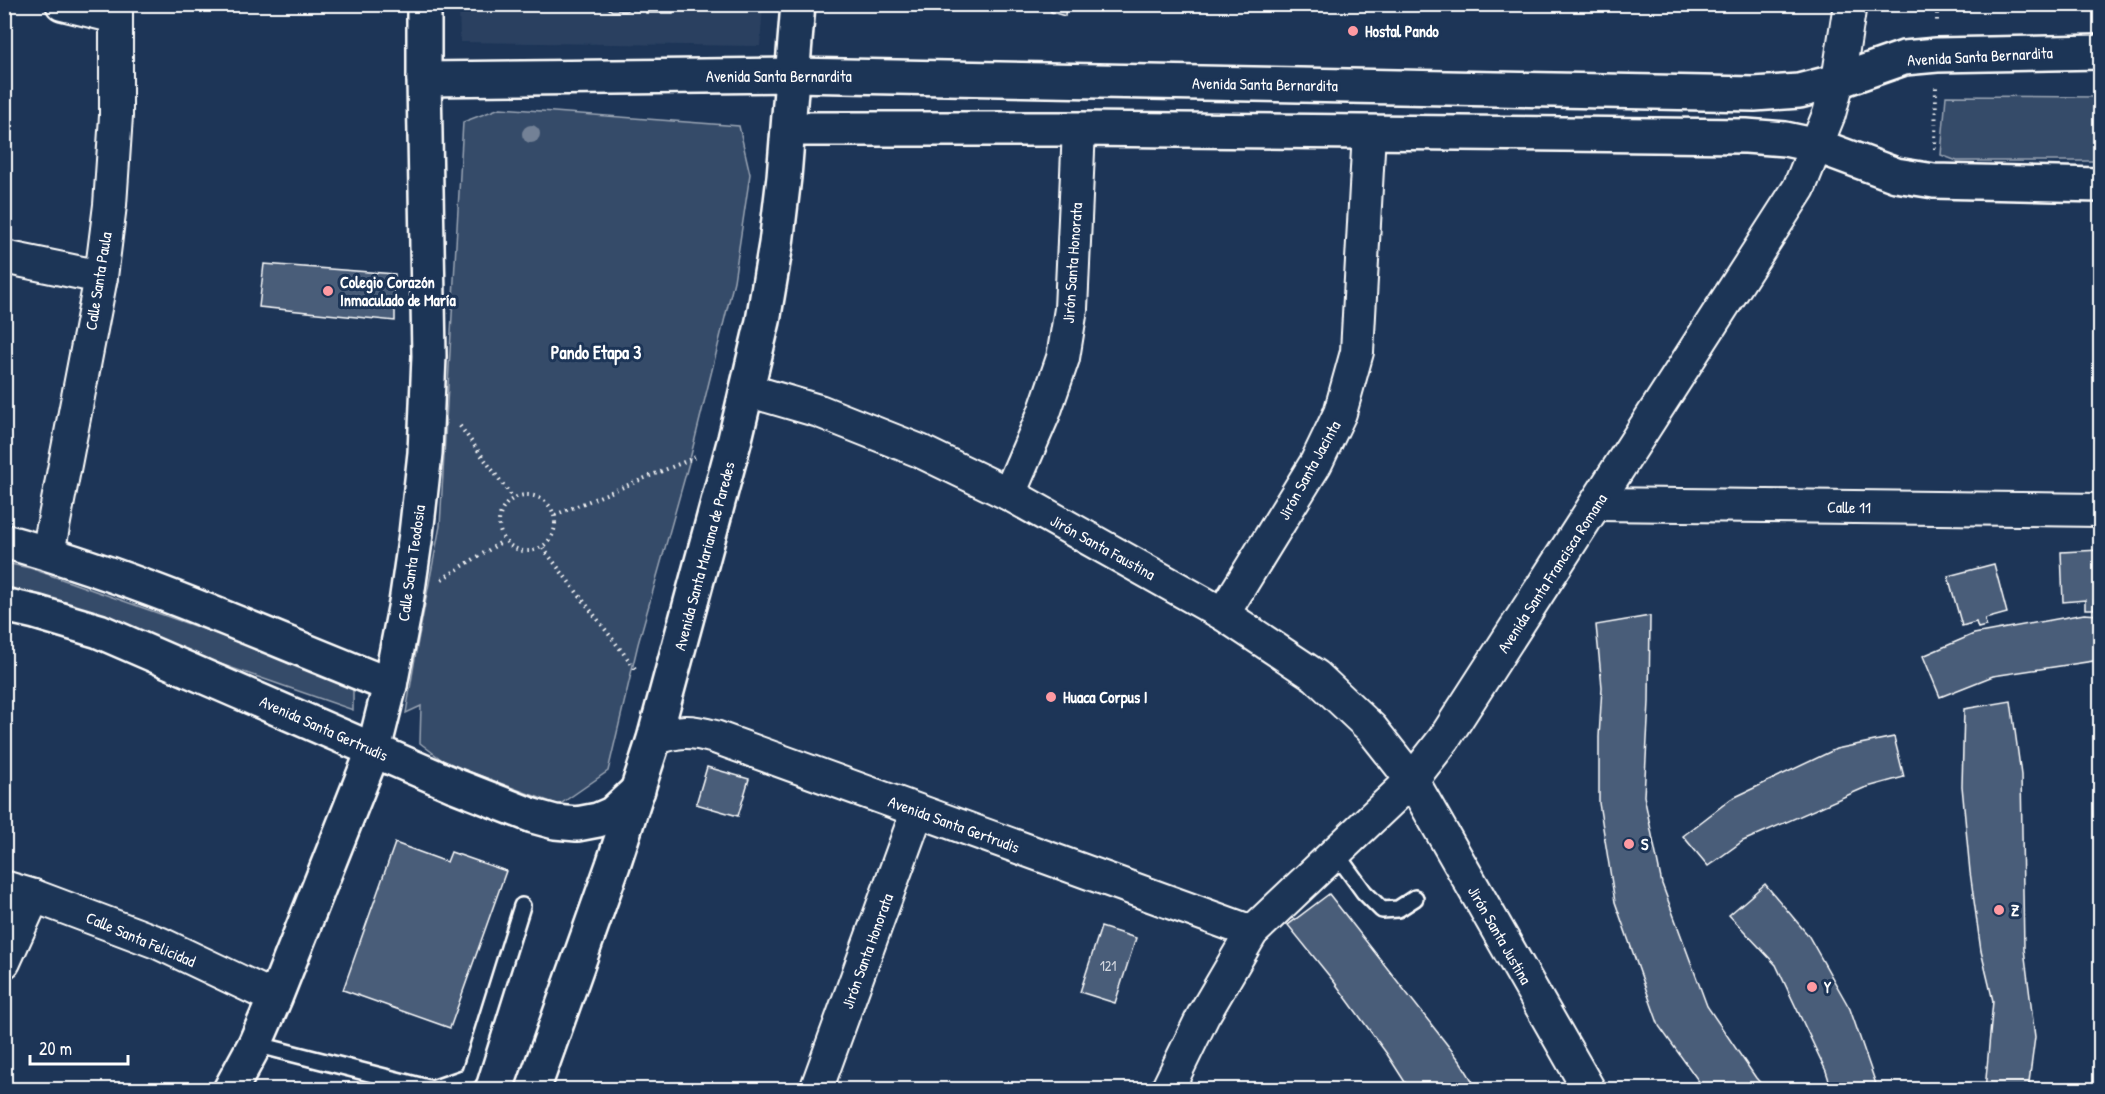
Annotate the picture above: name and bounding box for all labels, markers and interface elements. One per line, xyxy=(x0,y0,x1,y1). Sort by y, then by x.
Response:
place label: Hostal Pando xyxy=(1365,20,1439,42)
marker: Hostal Pando xyxy=(1346,24,1360,38)
street label: Avenida Santa Bernardita xyxy=(1907,41,2053,71)
street label: Avenida Santa Bernardita xyxy=(706,65,852,87)
street label: Avenida Santa Bernardita xyxy=(1192,72,1338,96)
street label: Jirón Santa Honorata xyxy=(1057,202,1087,324)
street label: Calle Santa Paula xyxy=(79,230,117,332)
place label: Colegio Corazón Inmaculado de María xyxy=(340,271,456,311)
marker: Colegio Corazón Inmaculado de María xyxy=(321,284,335,298)
district label: Pando Etapa 3 xyxy=(551,340,641,366)
street label: Jirón Santa Jacinta xyxy=(1273,416,1345,524)
street label: Avenida Santa Mariana de Paredes xyxy=(668,459,740,653)
street label: Avenida Santa Francisca Romana xyxy=(1492,489,1612,657)
street label: Calle 11 xyxy=(1827,496,1871,518)
street label: Calle Santa Teodosia xyxy=(392,503,430,623)
street label: Jirón Santa Faustina xyxy=(1047,509,1159,585)
place label: Huaca Corpus I xyxy=(1063,686,1148,709)
street label: Avenida Santa Gertrudis xyxy=(256,690,392,766)
marker: Huaca Corpus I xyxy=(1044,690,1058,704)
street label: Avenida Santa Gertrudis xyxy=(885,790,1023,858)
place label: S xyxy=(1641,833,1649,855)
marker: S xyxy=(1622,837,1636,851)
street label: Jirón Santa Justina xyxy=(1463,882,1537,988)
street label: Jirón Santa Honorata xyxy=(836,890,898,1012)
place label: Z xyxy=(2011,899,2020,921)
marker: Z xyxy=(1992,903,2006,917)
street label: Calle Santa Felicidad xyxy=(83,906,199,972)
house number: 121 xyxy=(1100,956,1116,975)
place label: Y xyxy=(1824,976,1832,998)
marker: Y xyxy=(1805,980,1819,994)
scale bar xyxy=(30,1028,128,1066)
text: 20 m xyxy=(39,1036,72,1061)

